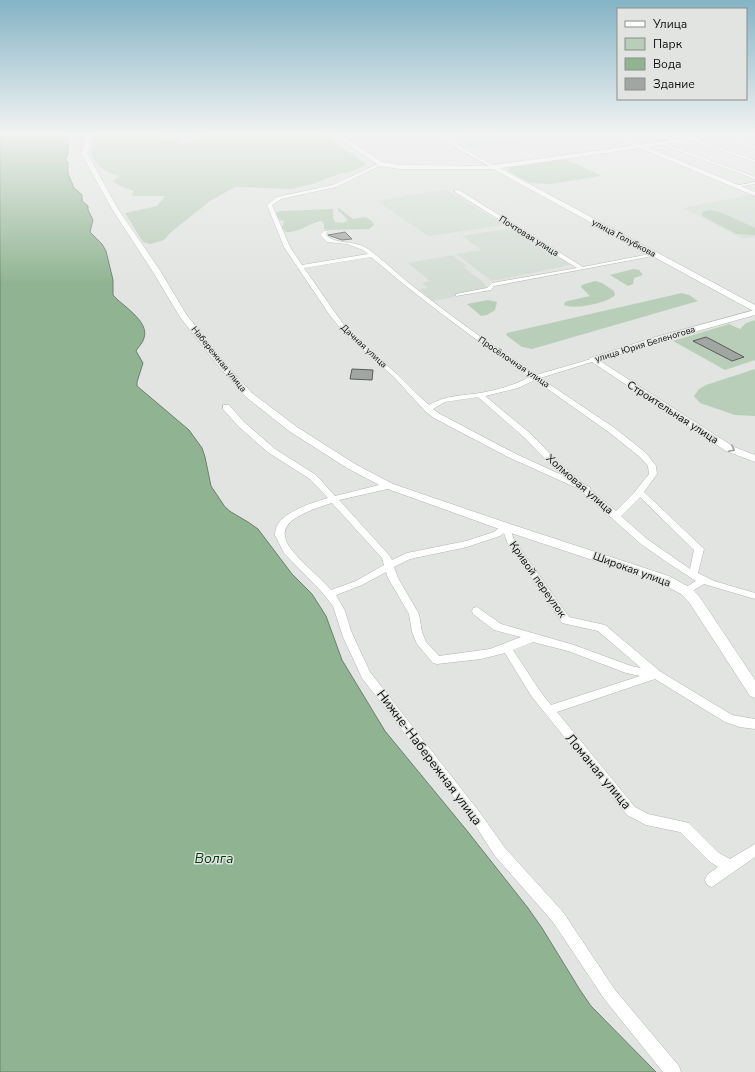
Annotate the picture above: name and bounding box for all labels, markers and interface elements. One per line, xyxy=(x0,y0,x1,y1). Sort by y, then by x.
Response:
legend xyxy=(617,8,747,100)
text: Улица xyxy=(652,16,687,32)
text: Парк xyxy=(653,36,683,52)
text: Вода xyxy=(653,56,681,72)
text: Здание xyxy=(653,76,695,92)
street label: Почтовая улица xyxy=(497,213,561,259)
street label: улица Голубкова xyxy=(590,216,658,260)
street label: Дачная улица xyxy=(338,321,390,371)
street label: улица Юрия Беленогова xyxy=(593,323,697,365)
street label: Набережная улица xyxy=(189,324,249,394)
street label: Просёлочная улица xyxy=(476,334,552,391)
street label: Строительная улица xyxy=(624,377,721,448)
one-way arrow xyxy=(728,444,735,452)
street label: Холмовая улица xyxy=(543,451,616,518)
street label: Кривой переулок xyxy=(506,538,570,621)
street label: Широкая улица xyxy=(591,548,673,591)
street label: Нижне-Набережная улица xyxy=(372,686,486,829)
street label: Ломаная улица xyxy=(561,730,635,813)
water label: Волга xyxy=(195,849,233,868)

